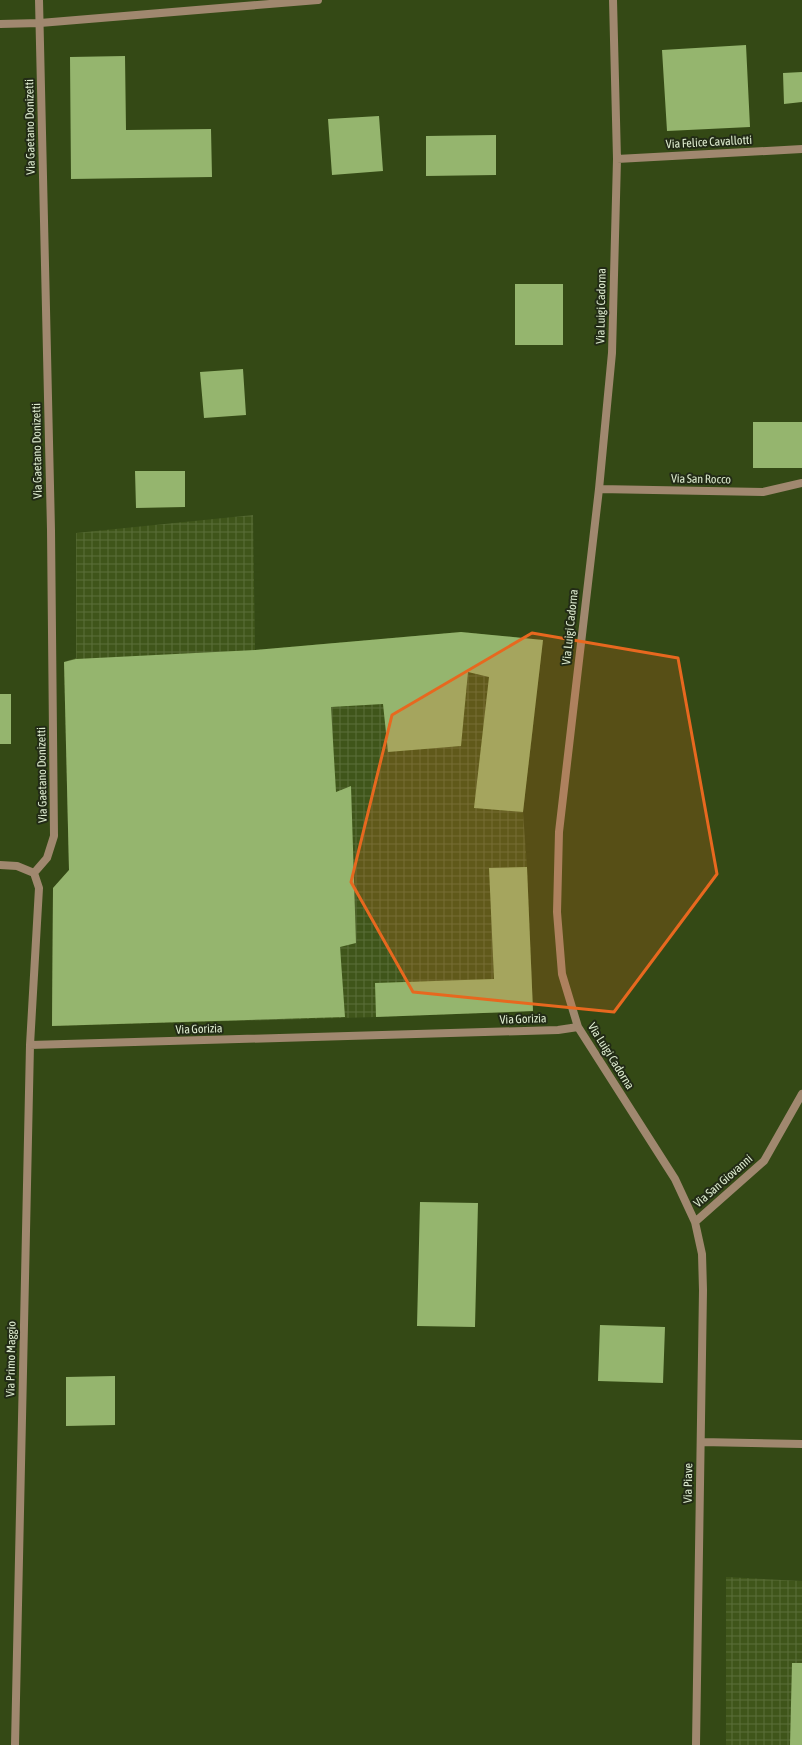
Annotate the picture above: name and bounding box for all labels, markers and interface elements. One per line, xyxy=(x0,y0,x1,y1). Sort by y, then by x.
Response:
street label: Via Gaetano Donizetti xyxy=(22,79,38,175)
street label: Via Felice Cavallotti xyxy=(666,133,752,151)
street label: Via Luigi Cadorna xyxy=(593,268,609,344)
street label: Via Gaetano Donizetti xyxy=(29,403,45,499)
street label: Via San Rocco xyxy=(671,471,732,487)
street label: Via Luigi Cadorna xyxy=(559,589,581,665)
street label: Via Gaetano Donizetti xyxy=(34,727,50,823)
street label: Via Gorizia xyxy=(499,1011,547,1027)
street label: Via Luigi Cadorna xyxy=(585,1020,637,1092)
street label: Via Gorizia xyxy=(175,1021,223,1037)
street label: Via San Giovanni xyxy=(691,1152,755,1210)
street label: Via Primo Maggio xyxy=(3,1320,19,1397)
street label: Via Piave xyxy=(681,1463,695,1503)

